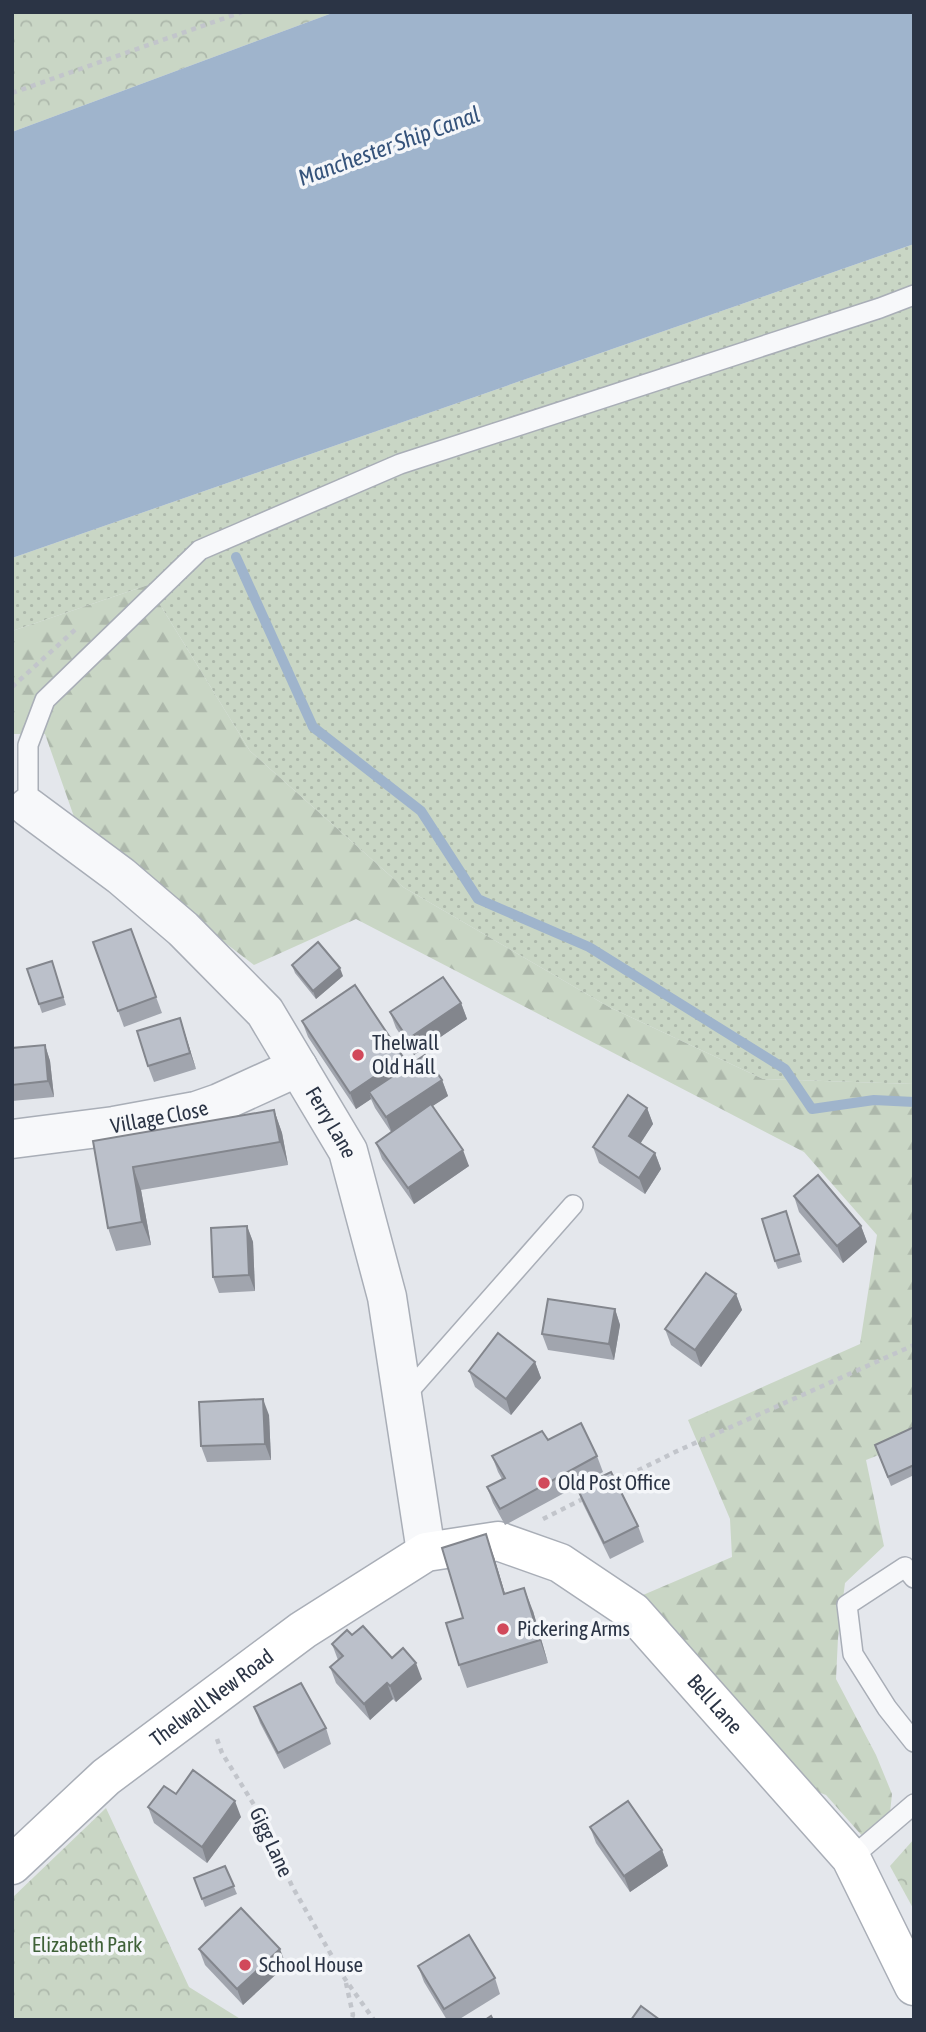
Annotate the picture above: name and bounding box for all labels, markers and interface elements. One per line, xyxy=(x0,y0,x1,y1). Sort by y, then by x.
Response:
water label: Manchester Ship Canal xyxy=(295,101,483,191)
place label: Thelwall Old Hall xyxy=(372,1030,440,1078)
marker: Thelwall Old Hall xyxy=(350,1047,366,1063)
street label: Ferry Lane xyxy=(301,1082,362,1160)
street label: Village Close xyxy=(108,1095,211,1137)
place label: Old Post Office xyxy=(558,1470,671,1494)
marker: Old Post Office xyxy=(536,1475,552,1491)
place label: Pickering Arms xyxy=(517,1616,630,1640)
marker: Pickering Arms xyxy=(495,1621,511,1637)
street label: Thelwall New Road xyxy=(145,1643,278,1751)
street label: Bell Lane xyxy=(683,1669,748,1738)
street label: Gigg Lane xyxy=(245,1803,298,1880)
park label: Elizabeth Park xyxy=(32,1932,142,1956)
place label: School House xyxy=(259,1952,363,1976)
marker: School House xyxy=(237,1957,253,1973)

